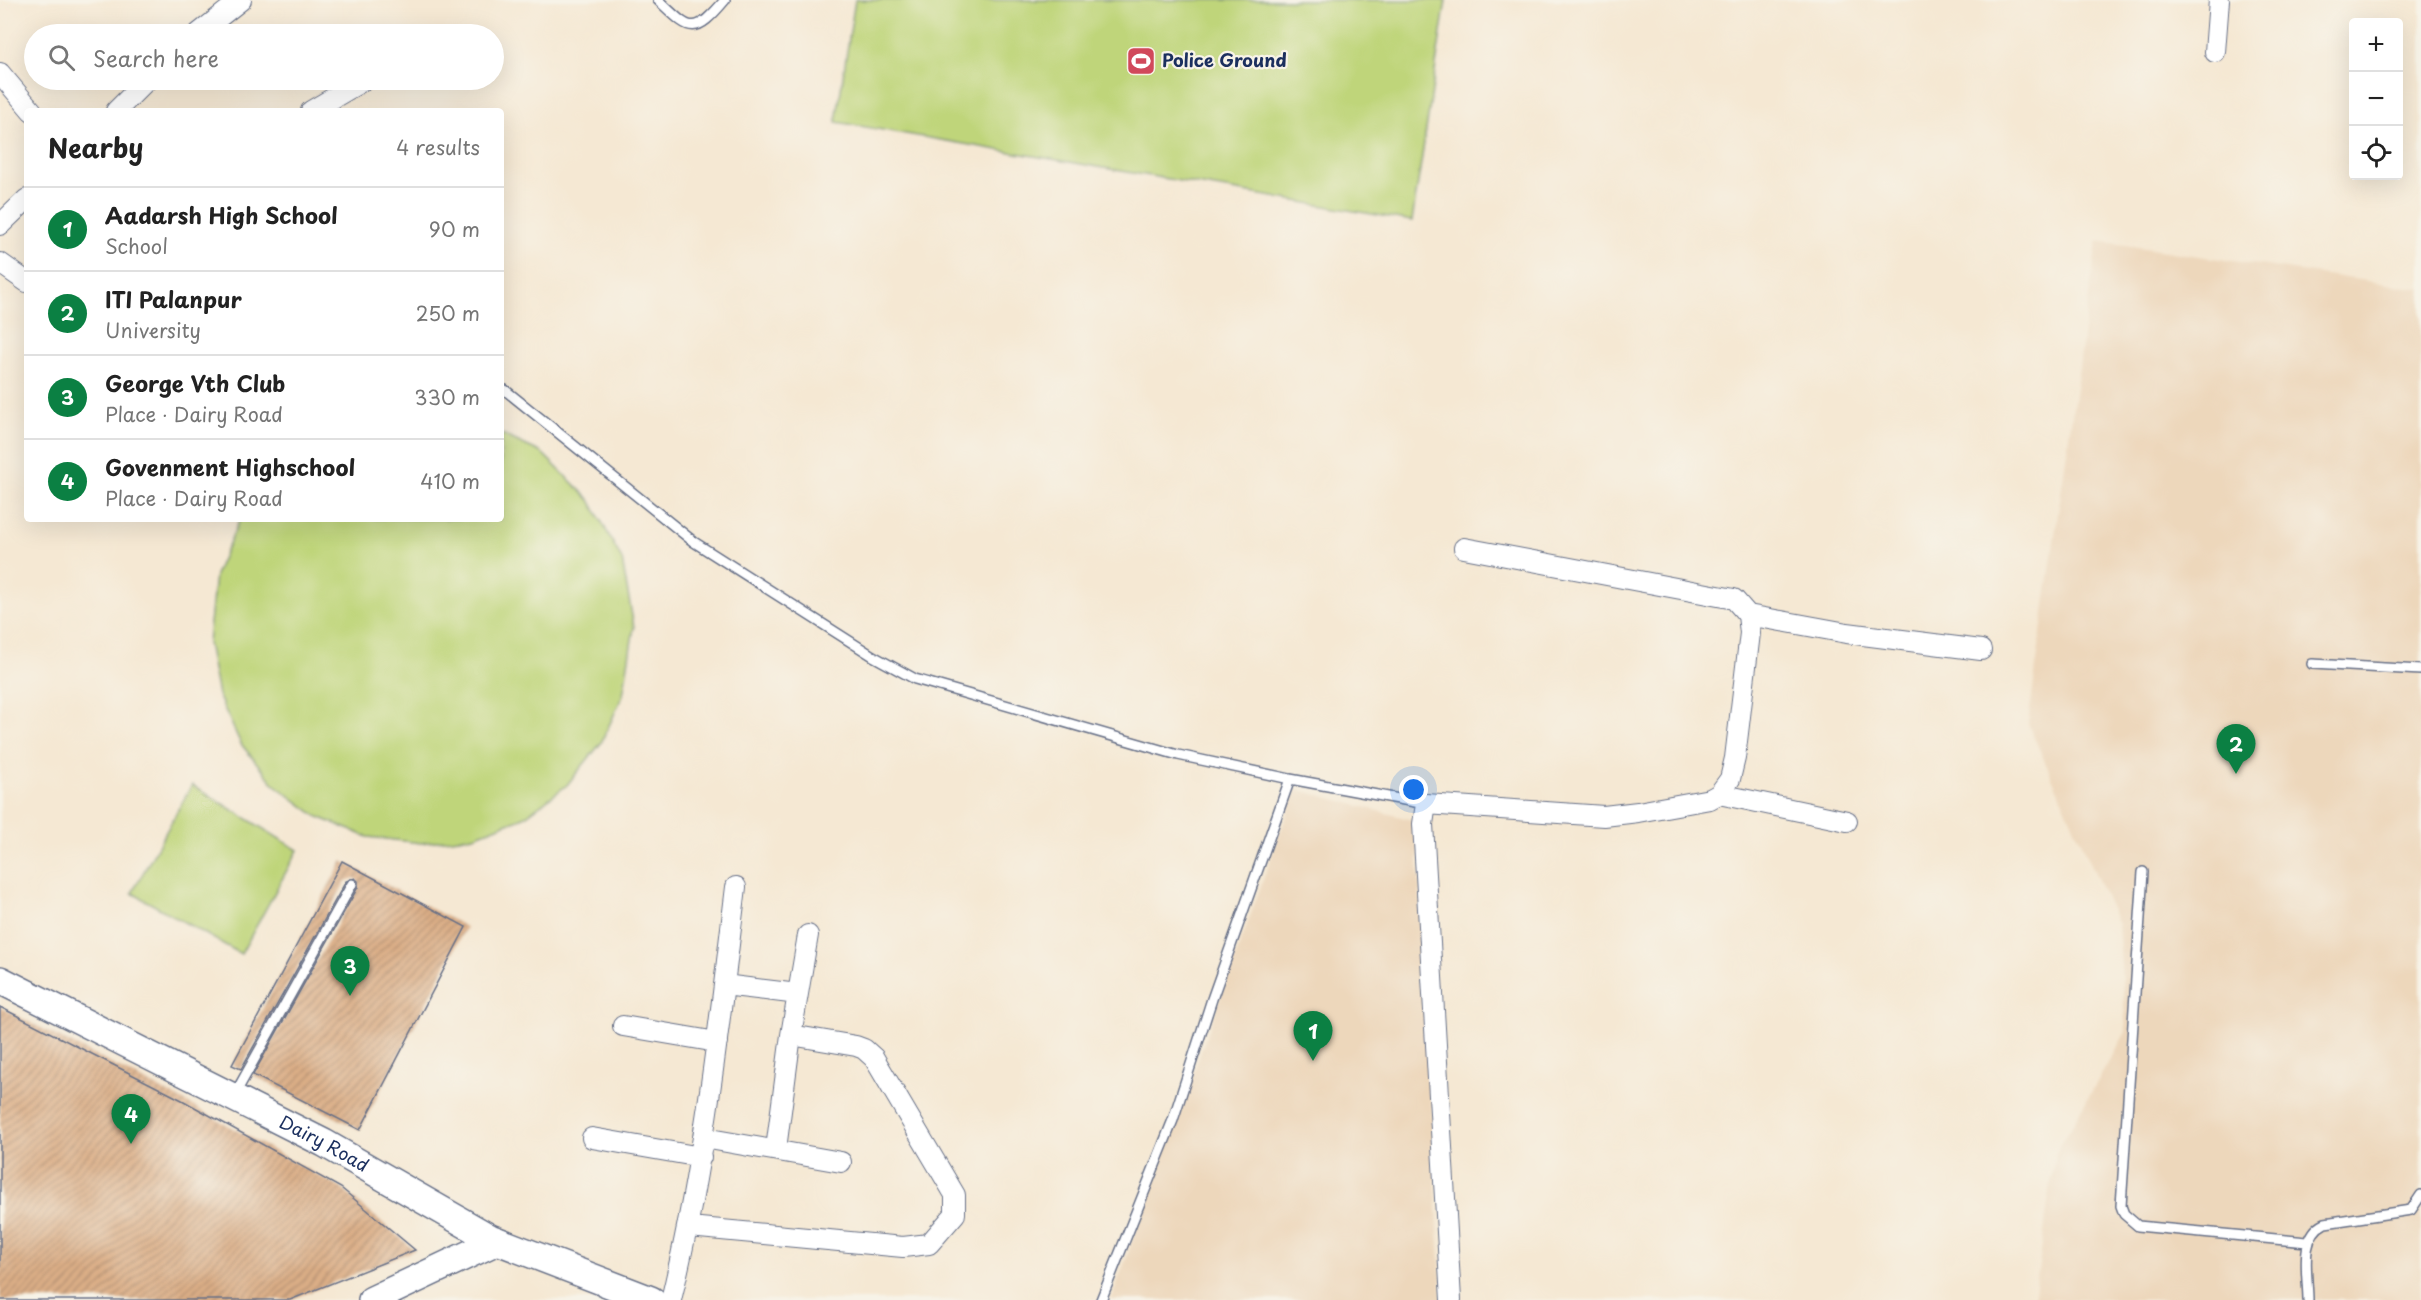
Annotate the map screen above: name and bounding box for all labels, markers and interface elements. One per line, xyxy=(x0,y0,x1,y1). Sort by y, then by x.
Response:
map controls xyxy=(2349,18,2403,180)
button: + xyxy=(2349,18,2403,72)
search box xyxy=(24,24,504,90)
icon: search xyxy=(45,41,78,74)
text: Search here xyxy=(93,41,219,74)
sports icon: Police Ground xyxy=(1125,45,1157,77)
place label: Police Ground xyxy=(1162,46,1287,73)
button: − xyxy=(2349,72,2403,126)
button: locate xyxy=(2349,126,2403,180)
text: Nearby xyxy=(48,128,143,167)
text: 4 results xyxy=(396,132,480,162)
text: Aadarsh High School xyxy=(105,198,338,231)
text: 1 xyxy=(63,214,72,244)
text: 90 m xyxy=(429,214,480,244)
text: School xyxy=(105,231,168,261)
text: ITI Palanpur xyxy=(105,282,242,315)
text: 2 xyxy=(60,298,75,328)
text: 250 m xyxy=(416,298,480,328)
text: University xyxy=(105,315,201,345)
text: George Vth Club xyxy=(105,366,285,399)
text: 3 xyxy=(61,382,74,412)
text: 330 m xyxy=(414,382,480,412)
text: Place · Dairy Road xyxy=(105,399,283,429)
text: Govenment Highschool xyxy=(105,450,355,483)
text: 4 xyxy=(61,466,74,496)
text: 410 m xyxy=(420,466,480,496)
text: Place · Dairy Road xyxy=(105,483,283,513)
pin: 2 xyxy=(2216,724,2256,774)
your location xyxy=(1399,775,1428,804)
pin: 3 xyxy=(330,946,370,996)
pin: 1 xyxy=(1294,1012,1332,1061)
pin: 4 xyxy=(112,1094,150,1144)
street label: Dairy Road xyxy=(275,1108,374,1178)

